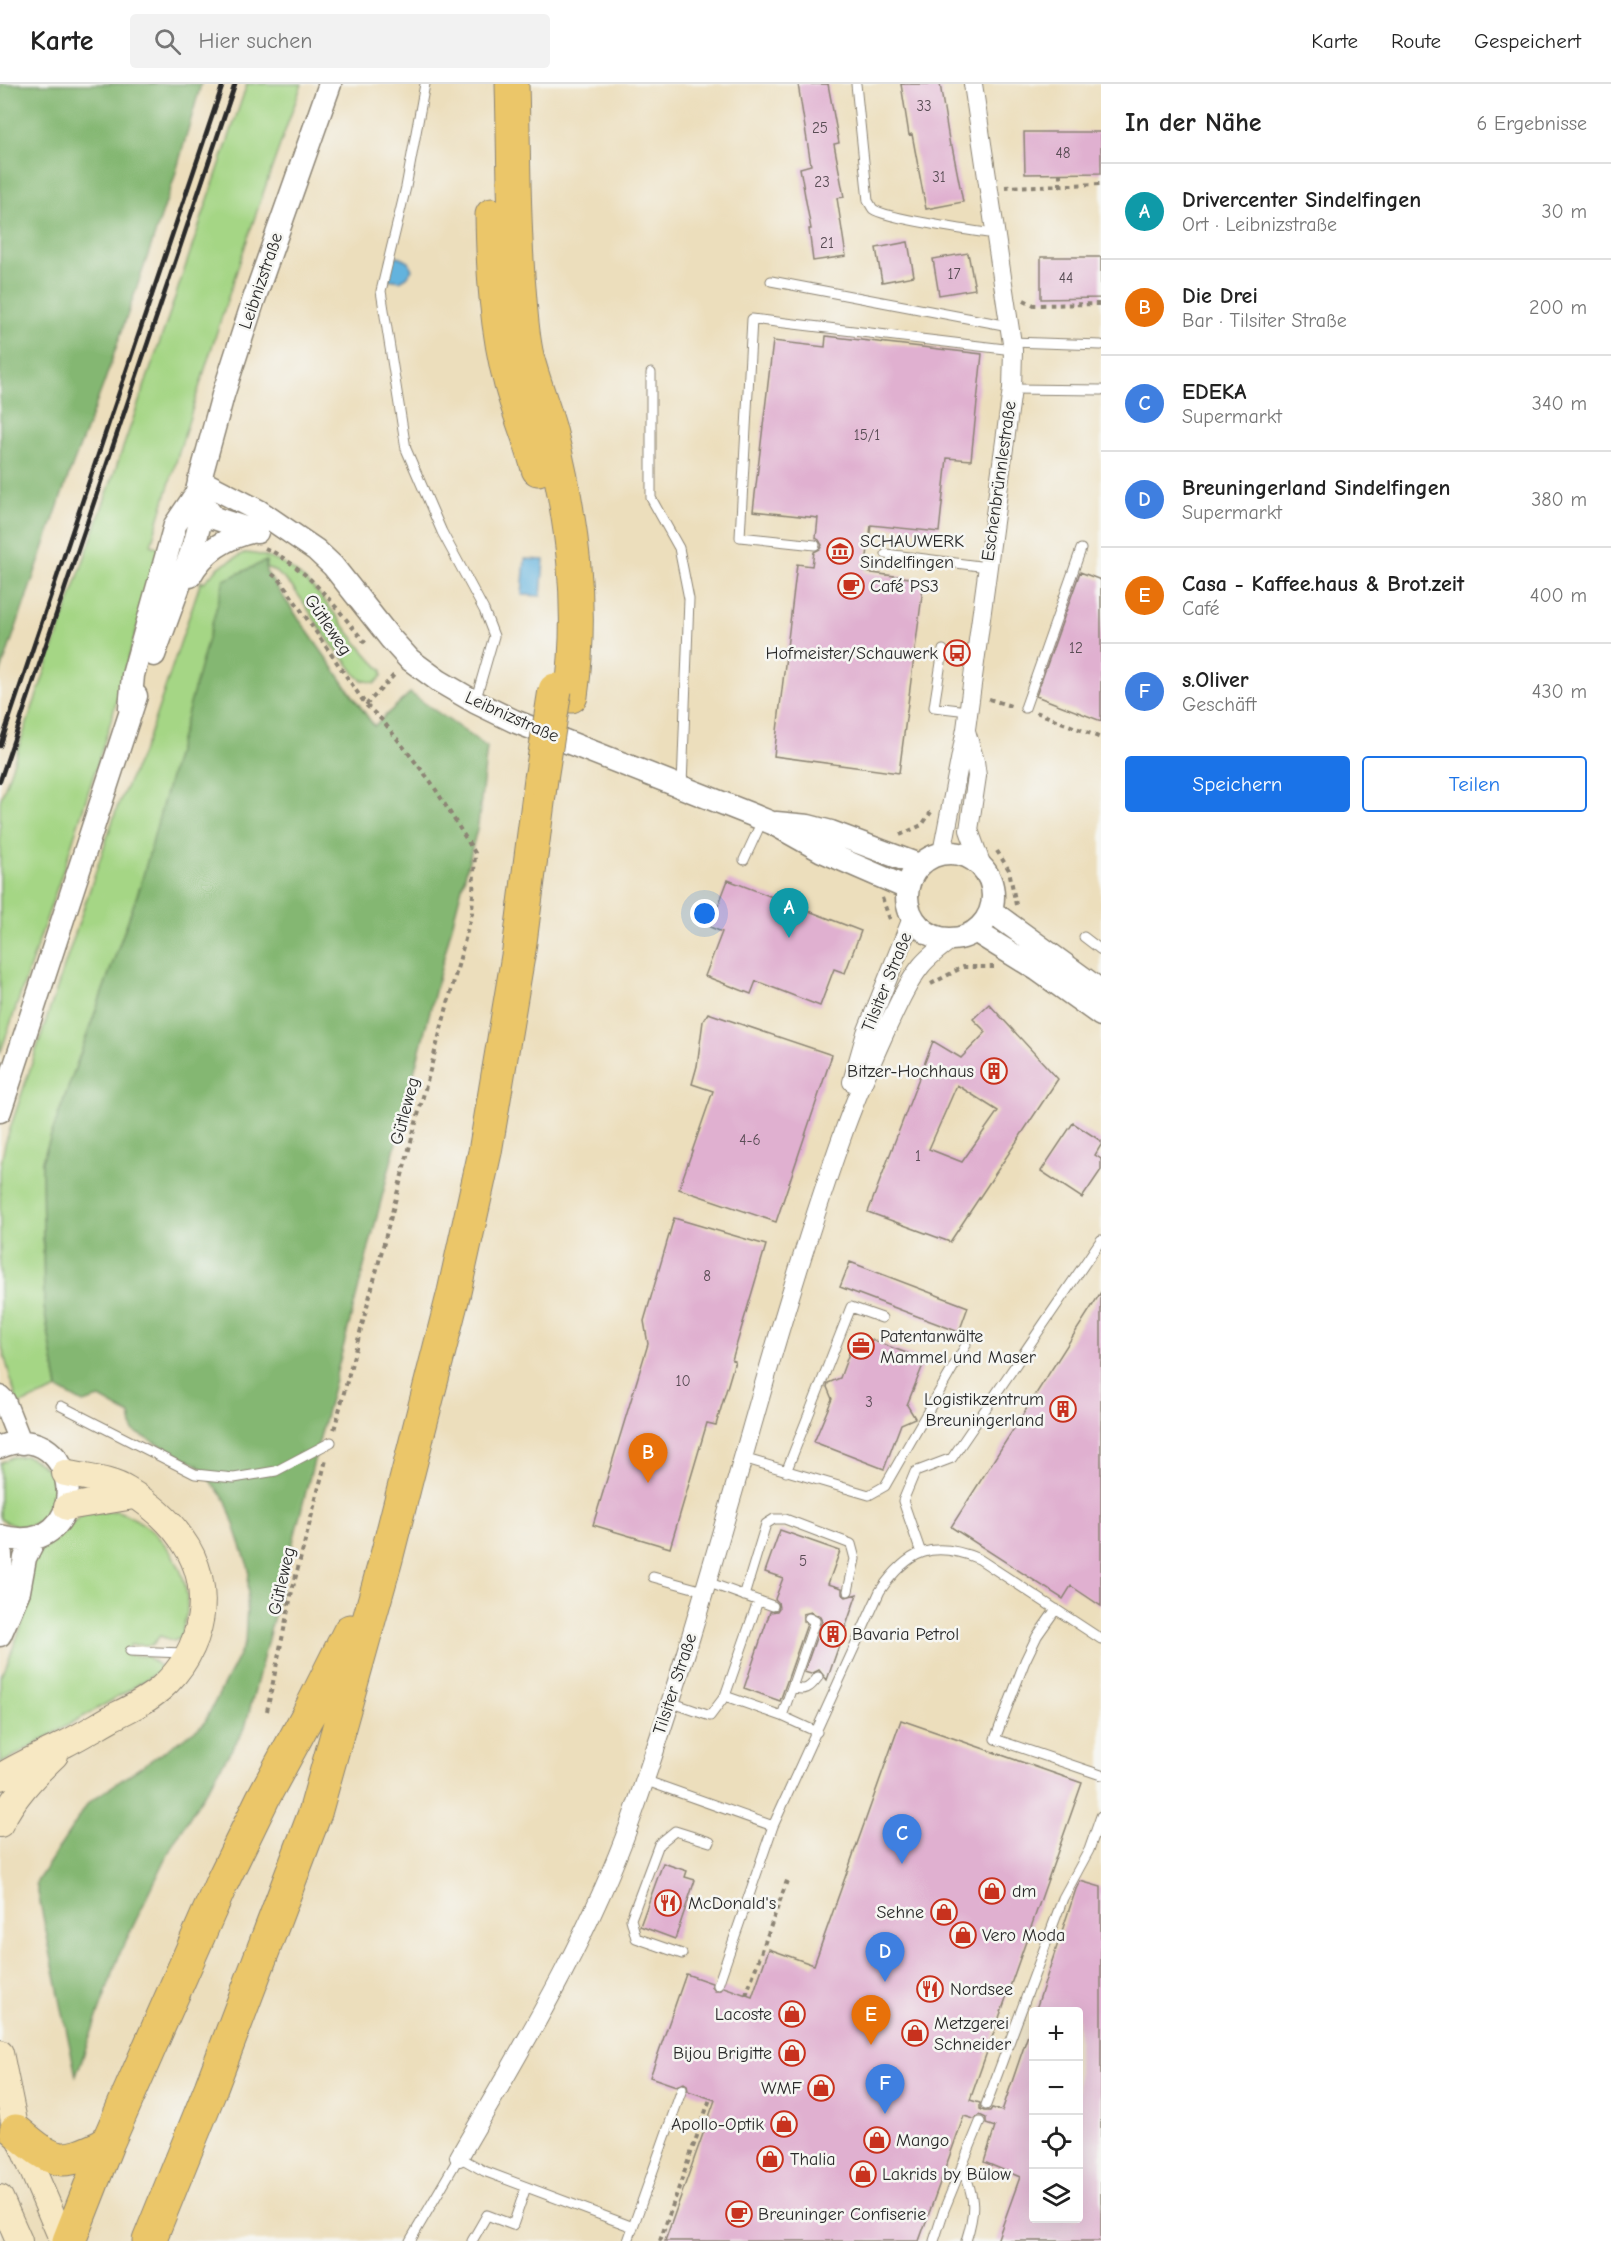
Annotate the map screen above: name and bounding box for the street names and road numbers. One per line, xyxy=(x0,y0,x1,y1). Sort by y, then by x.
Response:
street label: Leibnizstraße xyxy=(235,230,287,332)
street label: Eschenbrünnlestraße xyxy=(977,400,1021,562)
street label: Gütleweg xyxy=(300,590,356,660)
street label: Leibnizstraße xyxy=(462,687,562,747)
street label: Tilsiter Straße xyxy=(858,929,916,1035)
street label: Gütleweg xyxy=(386,1075,424,1147)
street label: Gütleweg xyxy=(264,1545,300,1617)
street label: Tilsiter Straße xyxy=(649,1631,701,1737)

